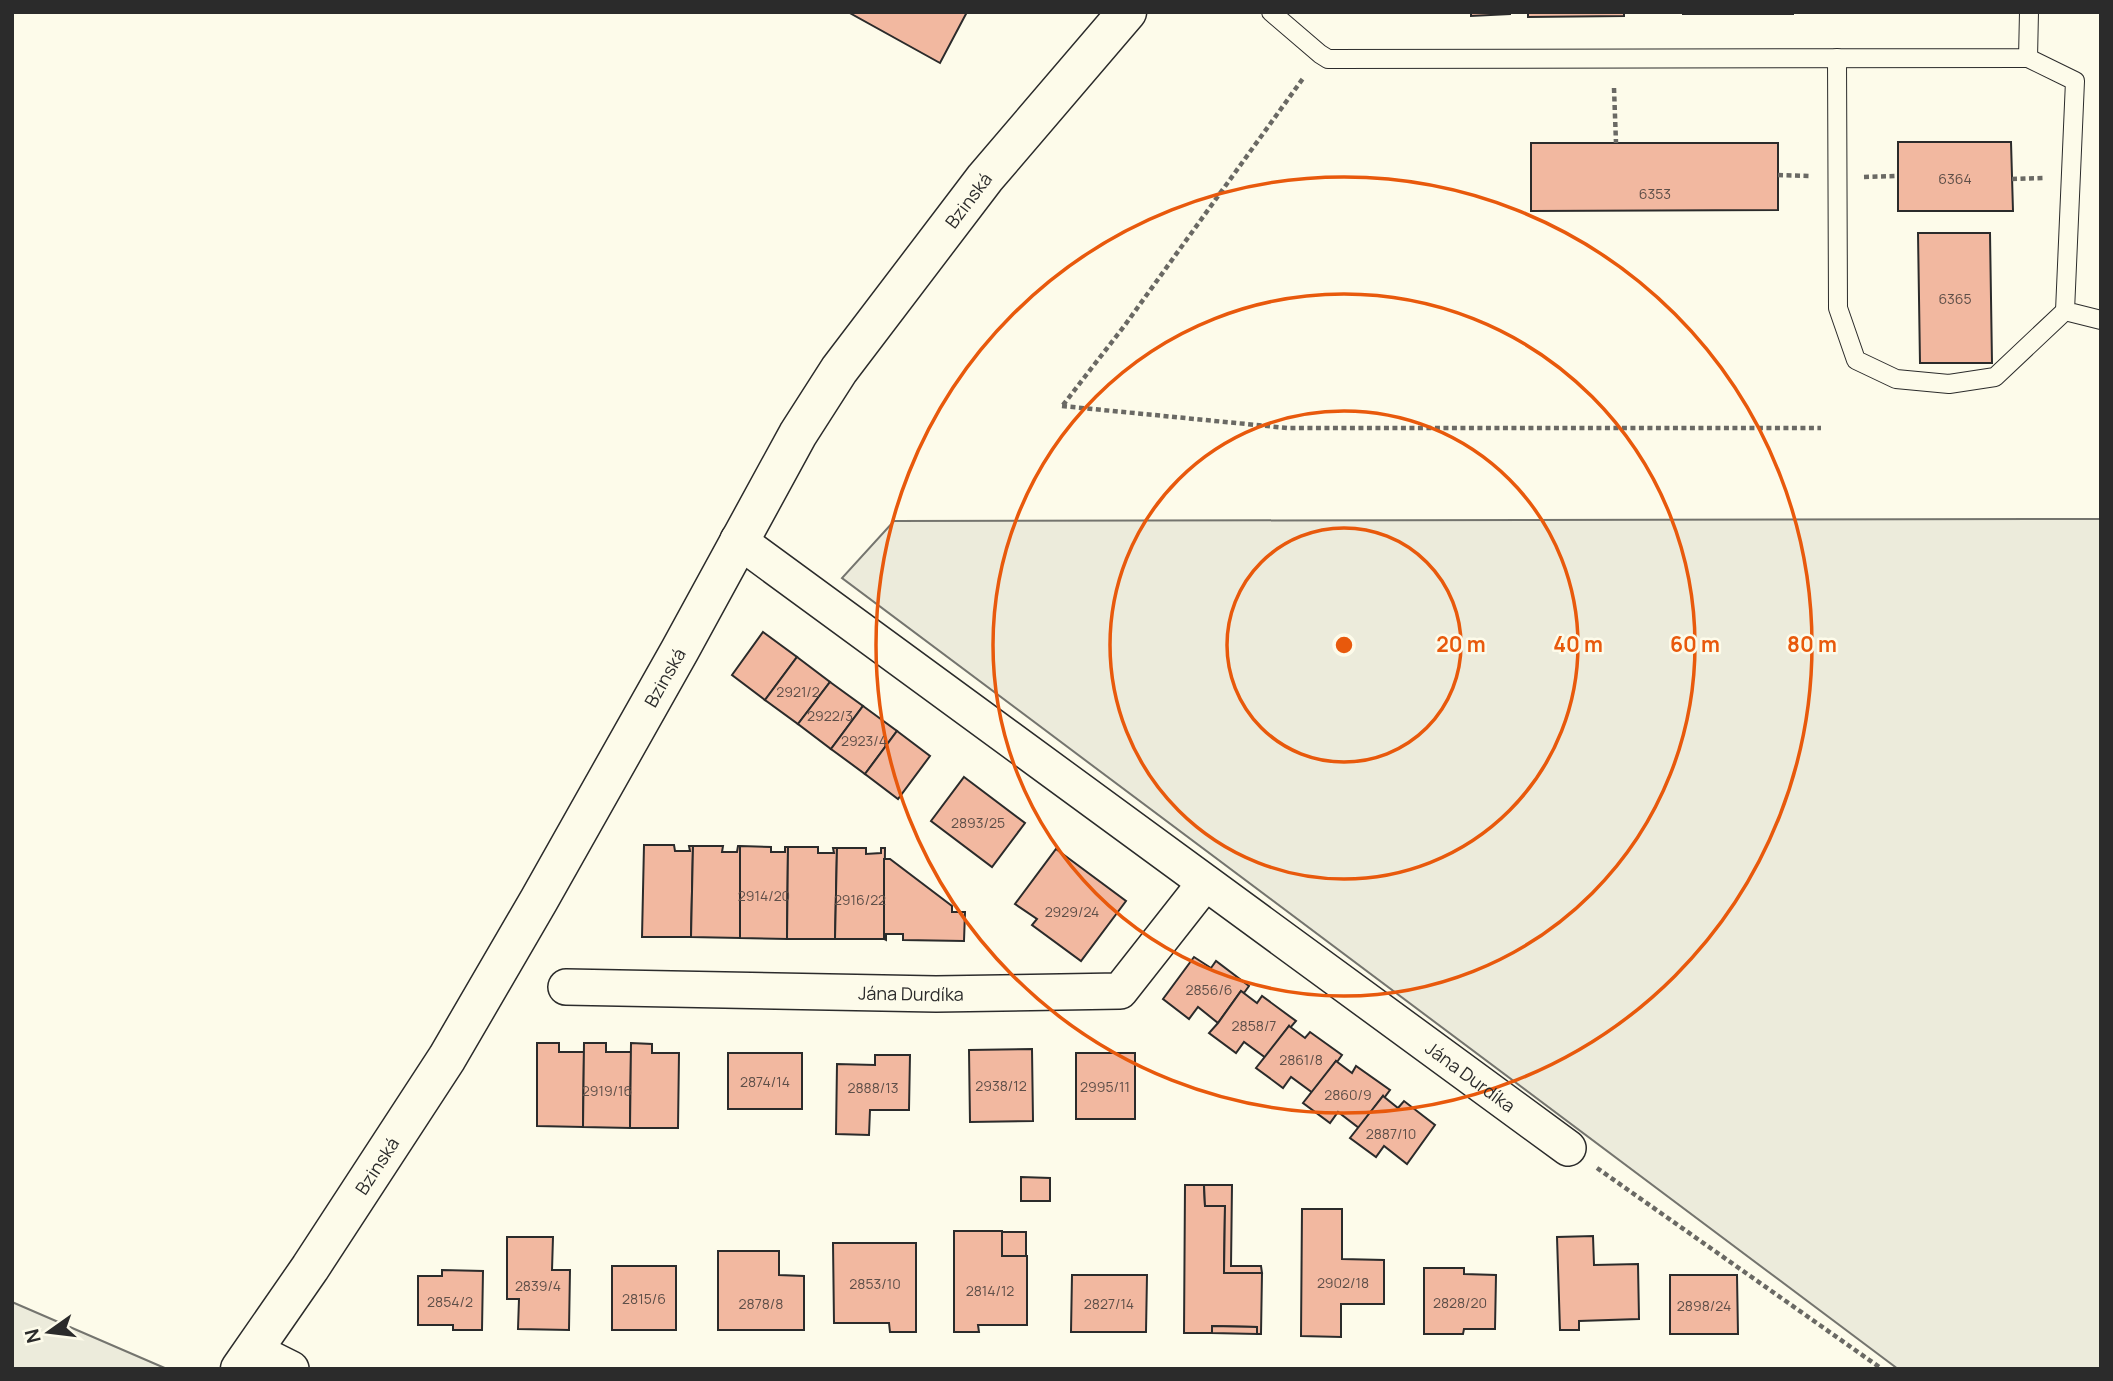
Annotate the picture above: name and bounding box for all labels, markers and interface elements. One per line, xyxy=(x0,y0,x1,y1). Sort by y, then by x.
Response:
street label: Bzinská xyxy=(939,167,997,233)
house number: 6364 xyxy=(1938,169,1972,188)
house number: 6353 xyxy=(1639,184,1671,203)
house number: 6365 xyxy=(1938,289,1972,308)
text: 20 m xyxy=(1436,630,1486,658)
text: 40 m xyxy=(1553,630,1603,658)
text: 60 m xyxy=(1670,630,1720,658)
text: 80 m xyxy=(1787,630,1837,658)
centre of rings xyxy=(1332,633,1356,657)
street label: Bzinská xyxy=(638,644,691,711)
house number: 2921/2 xyxy=(776,682,820,701)
house number: 2922/3 xyxy=(807,706,853,725)
house number: 2923/4 xyxy=(841,731,887,750)
house number: 2893/25 xyxy=(951,813,1005,832)
house number: 2914/20 xyxy=(738,886,790,905)
house number: 2916/22 xyxy=(834,890,886,909)
house number: 2929/24 xyxy=(1045,902,1099,921)
house number: 2856/6 xyxy=(1186,980,1233,999)
street label: Jána Durdíka xyxy=(858,981,964,1006)
house number: 2858/7 xyxy=(1232,1016,1276,1035)
street label: Jána Durdíka xyxy=(1421,1036,1520,1117)
house number: 2861/8 xyxy=(1279,1050,1323,1069)
house number: 2874/14 xyxy=(740,1072,790,1091)
house number: 2938/12 xyxy=(975,1076,1027,1095)
house number: 2995/11 xyxy=(1080,1077,1130,1096)
house number: 2888/13 xyxy=(848,1078,899,1097)
house number: 2919/16 xyxy=(582,1081,632,1100)
house number: 2860/9 xyxy=(1324,1085,1372,1104)
house number: 2887/10 xyxy=(1366,1124,1416,1143)
street label: Bzinská xyxy=(349,1132,404,1199)
house number: 2902/18 xyxy=(1317,1273,1369,1292)
house number: 2853/10 xyxy=(849,1274,901,1293)
house number: 2839/4 xyxy=(515,1276,561,1295)
house number: 2814/12 xyxy=(966,1281,1014,1300)
house number: 2815/6 xyxy=(622,1289,666,1308)
house number: 2854/2 xyxy=(427,1292,473,1311)
house number: 2828/20 xyxy=(1433,1293,1487,1312)
house number: 2878/8 xyxy=(739,1294,783,1313)
house number: 2827/14 xyxy=(1084,1294,1134,1313)
house number: 2898/24 xyxy=(1677,1296,1731,1315)
north arrow xyxy=(14,1297,84,1367)
text: N xyxy=(18,1326,47,1346)

